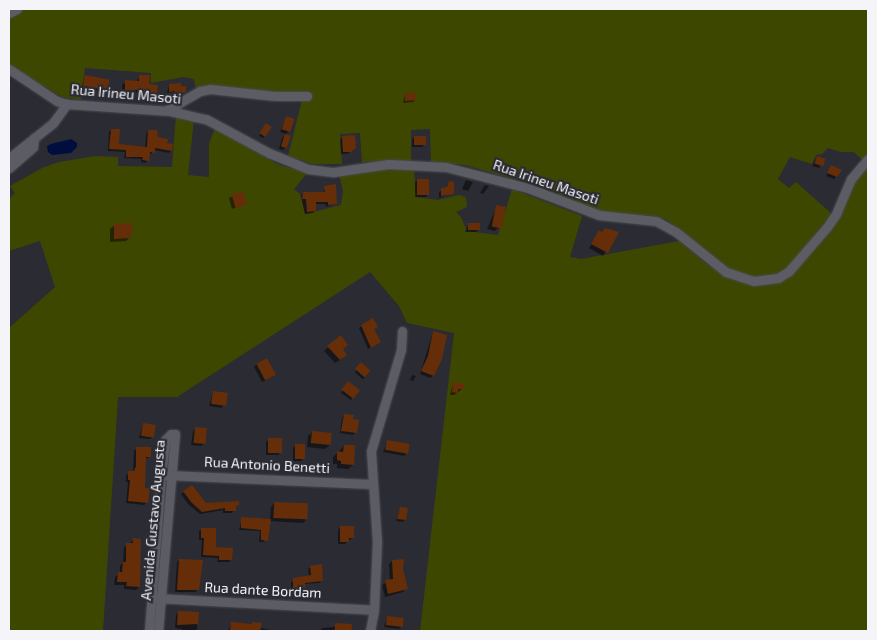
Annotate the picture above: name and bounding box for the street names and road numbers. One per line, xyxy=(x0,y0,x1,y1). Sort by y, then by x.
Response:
street label: Rua Irineu Masoti xyxy=(70,81,182,107)
street label: Rua Irineu Masoti xyxy=(491,156,601,208)
street label: Avenida Gustavo Augusta xyxy=(138,439,168,601)
street label: Rua Antonio Benetti xyxy=(204,453,330,477)
street label: Rua dante Bordam xyxy=(204,579,322,601)

